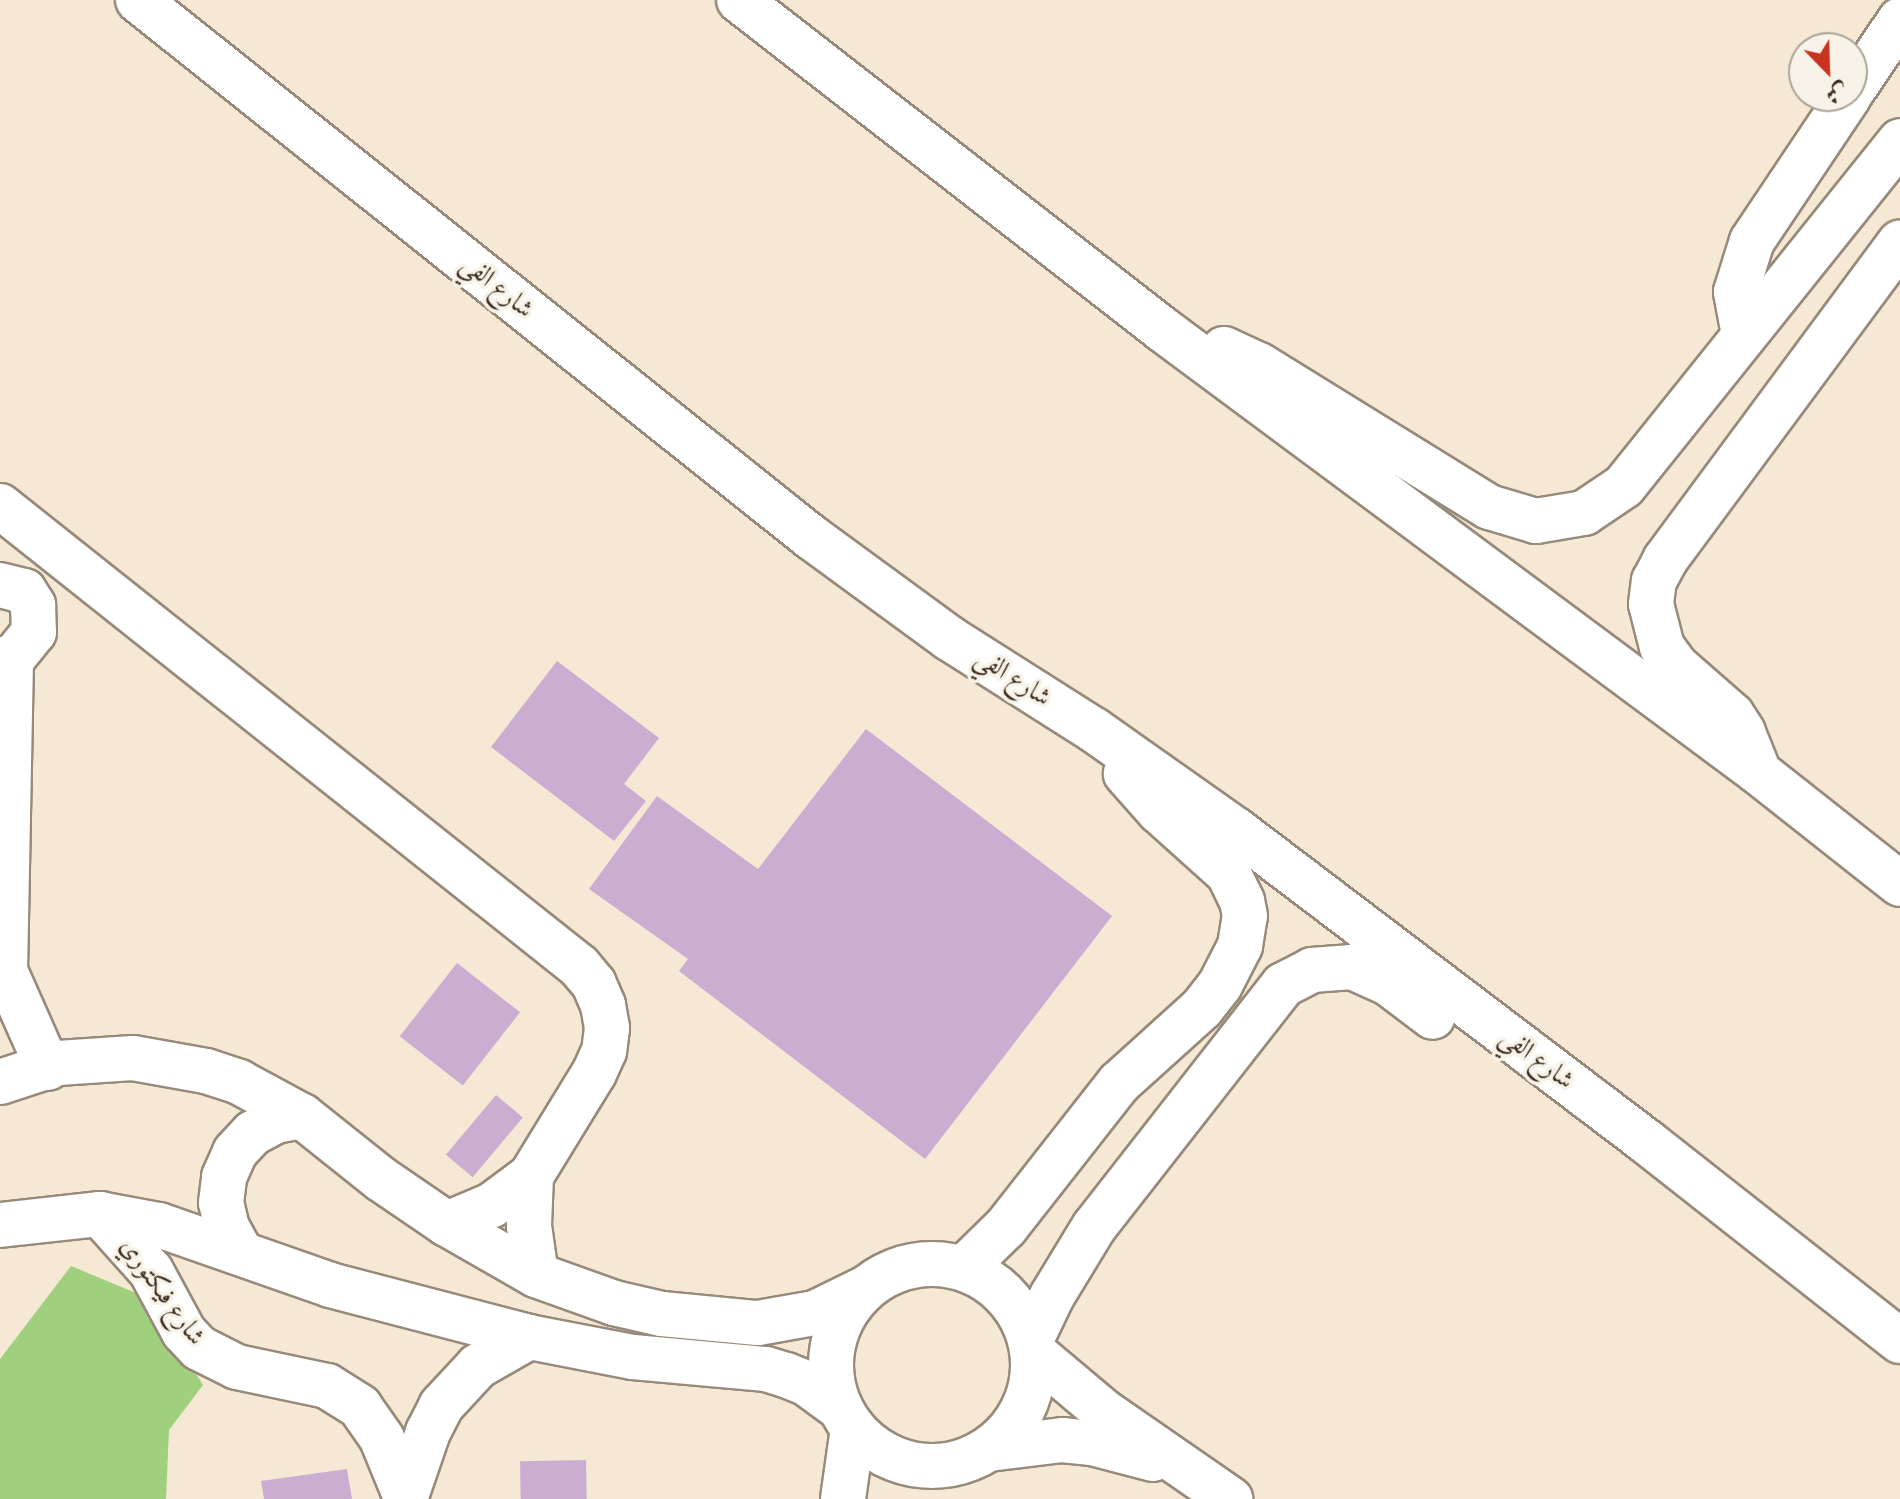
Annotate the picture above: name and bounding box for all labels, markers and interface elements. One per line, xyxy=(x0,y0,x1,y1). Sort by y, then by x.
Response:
north arrow xyxy=(1788,32,1868,112)
text: ش xyxy=(1821,76,1852,109)
street label: شارع الفي xyxy=(454,248,540,326)
street label: شارع الفي xyxy=(969,642,1057,714)
street label: شارع الفي xyxy=(1494,1021,1580,1097)
street label: شارع فيكتوري xyxy=(113,1232,211,1352)

